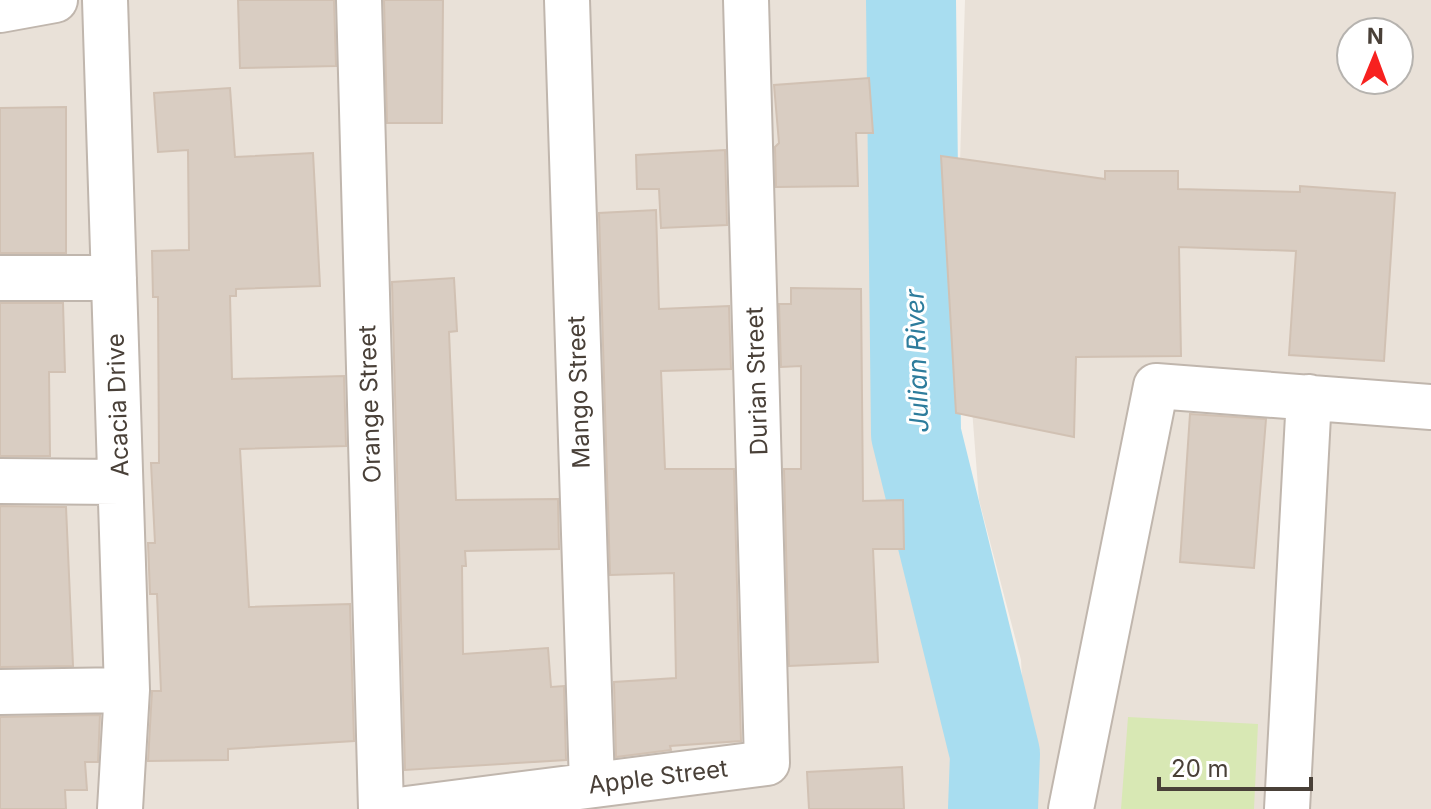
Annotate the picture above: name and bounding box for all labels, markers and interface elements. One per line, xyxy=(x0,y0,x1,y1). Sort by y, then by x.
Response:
north arrow xyxy=(1335,16,1415,96)
text: N xyxy=(1367,23,1384,49)
water label: Julian River xyxy=(898,288,934,433)
street label: Durian Street xyxy=(739,306,774,456)
street label: Mango Street xyxy=(561,315,596,469)
street label: Orange Street xyxy=(352,324,387,484)
street label: Acacia Drive xyxy=(101,333,134,477)
scale bar xyxy=(1159,741,1311,791)
street label: Apple Street xyxy=(587,754,729,799)
text: 20 m xyxy=(1171,754,1229,783)

